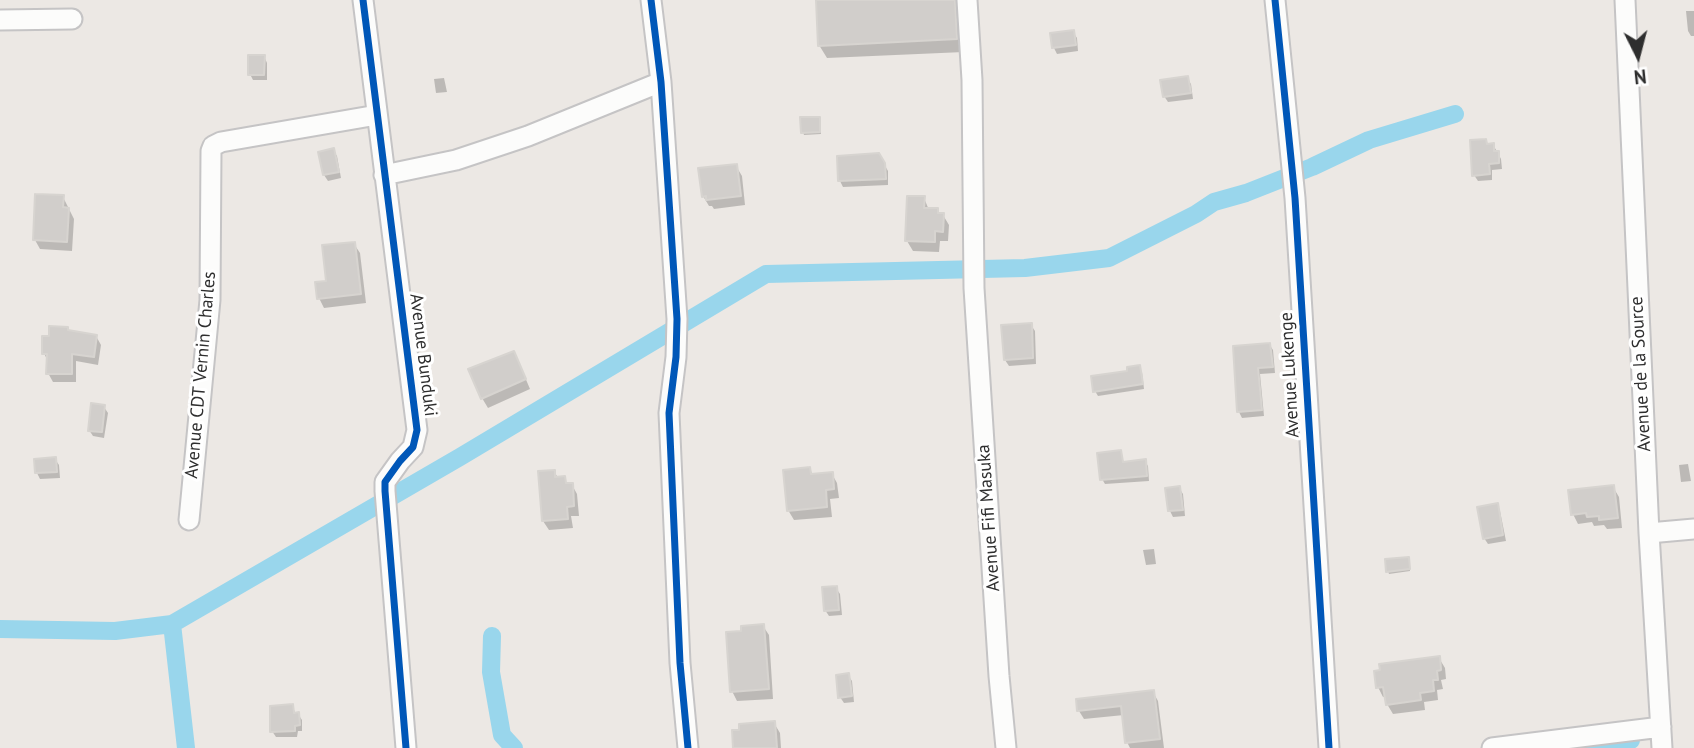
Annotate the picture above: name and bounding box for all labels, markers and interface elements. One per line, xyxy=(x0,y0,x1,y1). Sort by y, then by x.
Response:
north arrow xyxy=(1603,21,1673,91)
text: N xyxy=(1633,64,1648,89)
street label: Avenue CDT Vernin Charles xyxy=(181,270,221,480)
street label: Avenue Bunduki xyxy=(405,292,441,418)
street label: Avenue de la Source xyxy=(1626,296,1656,452)
street label: Avenue Lukenge xyxy=(1276,312,1304,438)
street label: Avenue Fifi Masuka xyxy=(973,444,1005,592)

